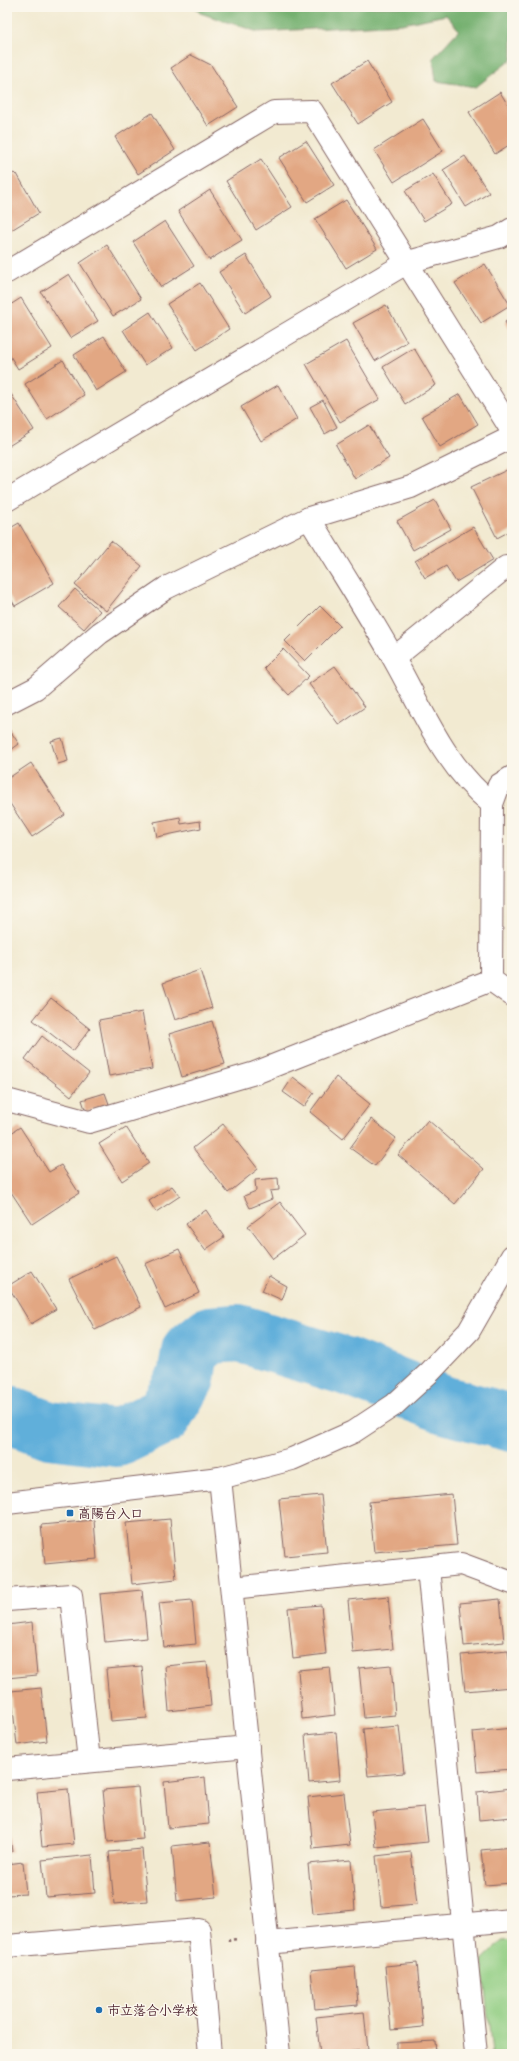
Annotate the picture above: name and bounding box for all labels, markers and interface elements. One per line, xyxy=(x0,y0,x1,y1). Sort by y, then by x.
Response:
place label: 高陽台入口 xyxy=(78,1506,143,1521)
marker: 高陽台入口 xyxy=(65,1508,75,1518)
place label: 市立落合小学校 xyxy=(107,2003,198,2018)
marker: 市立落合小学校 xyxy=(94,2005,104,2015)

